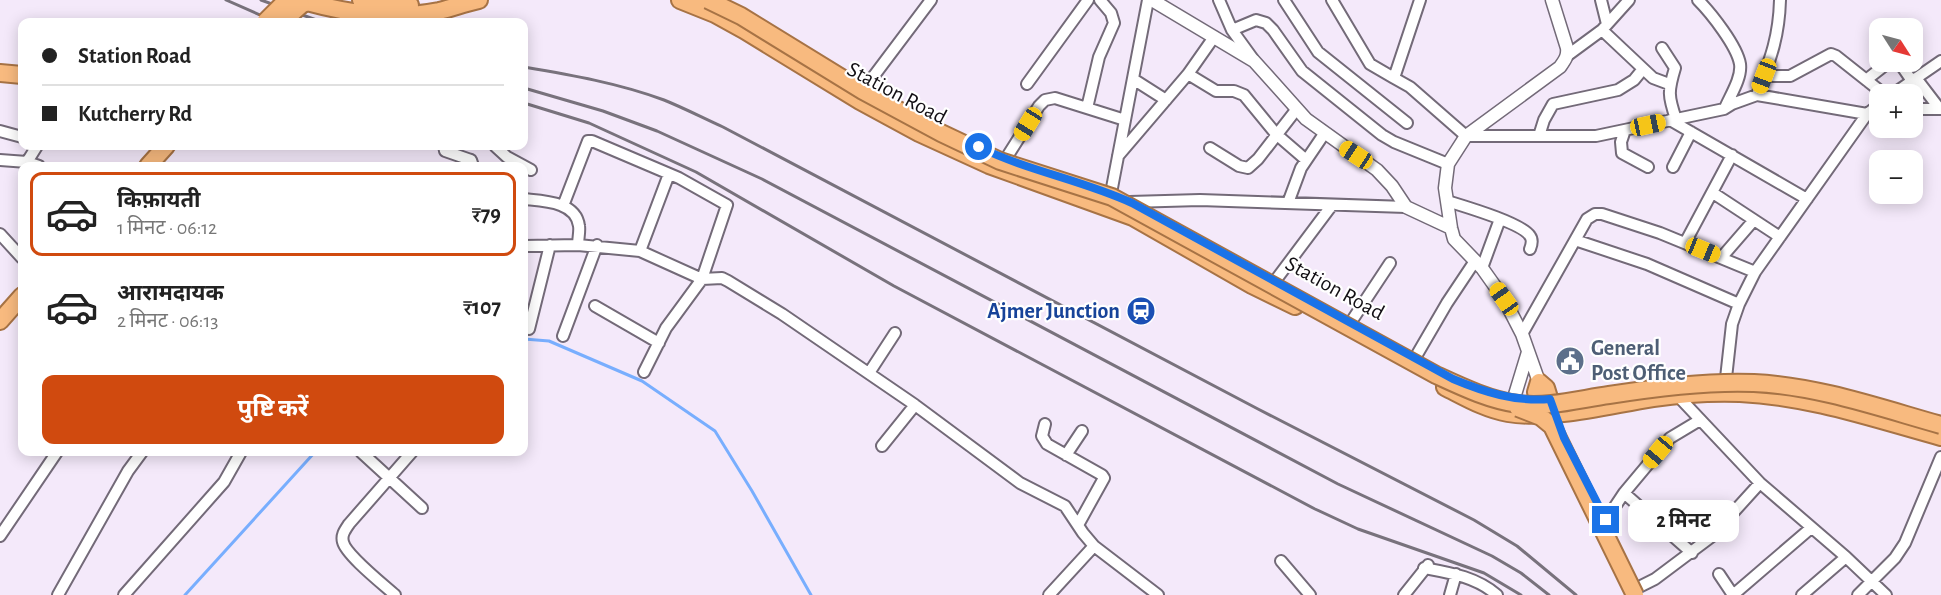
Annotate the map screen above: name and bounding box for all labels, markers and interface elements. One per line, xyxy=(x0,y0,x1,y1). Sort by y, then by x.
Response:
north arrow xyxy=(1869,18,1923,72)
map controls xyxy=(1869,18,1923,204)
text: Station Road xyxy=(78,45,191,67)
car xyxy=(1749,56,1779,96)
street label: Station Road xyxy=(844,58,950,128)
button: + xyxy=(1869,84,1923,138)
text: Kutcherry Rd xyxy=(78,103,192,125)
car xyxy=(1011,104,1045,144)
car xyxy=(1629,112,1667,138)
route start xyxy=(965,133,992,160)
car xyxy=(1336,138,1376,172)
button: − xyxy=(1869,150,1923,204)
icon: car xyxy=(45,187,99,241)
text: किफ़ायती xyxy=(117,189,201,211)
text: ₹79 xyxy=(472,203,501,225)
text: 1 मिनट · 06:12 xyxy=(117,218,217,238)
car xyxy=(1683,235,1723,265)
street label: Station Road xyxy=(1282,252,1388,324)
car xyxy=(1486,279,1522,319)
icon: car xyxy=(45,280,99,334)
text: आरामदायक xyxy=(117,282,224,304)
station icon: Ajmer Junction xyxy=(1125,295,1157,327)
text: ₹107 xyxy=(463,296,501,318)
place label: Ajmer Junction xyxy=(987,300,1120,323)
text: 2 मिनट · 06:13 xyxy=(117,311,219,331)
place label: General Post Office xyxy=(1591,337,1686,384)
public building icon: General Post Office xyxy=(1554,345,1586,377)
button: पुष्टि करें xyxy=(42,375,504,444)
car xyxy=(1640,432,1676,472)
callout: 2 मिनट xyxy=(1627,499,1738,541)
route end xyxy=(1592,506,1619,533)
text: 2 मिनट xyxy=(1656,511,1711,531)

